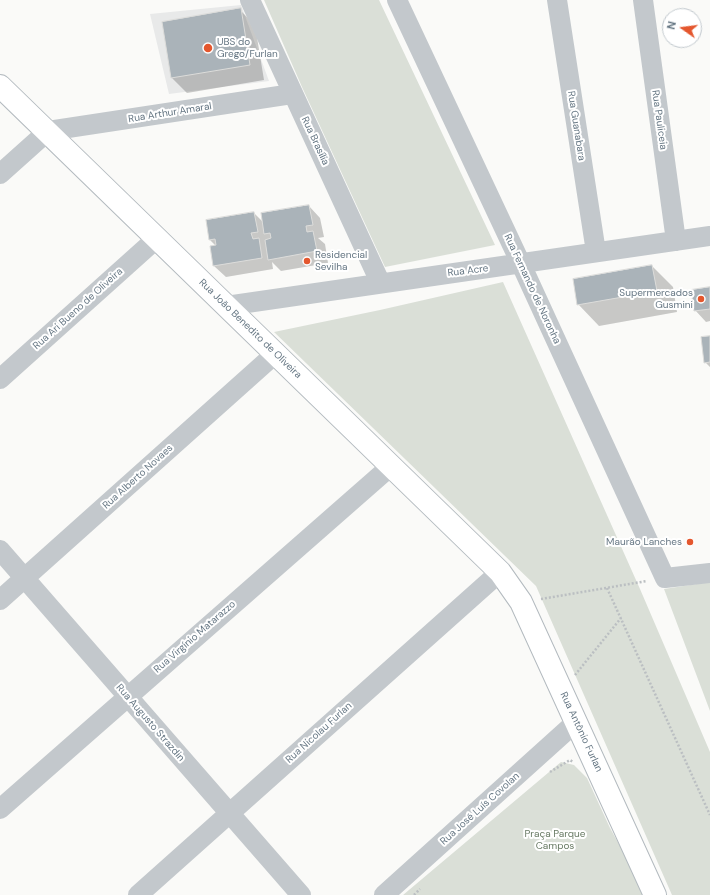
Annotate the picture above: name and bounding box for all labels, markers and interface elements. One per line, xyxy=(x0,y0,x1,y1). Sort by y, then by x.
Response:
north arrow xyxy=(662,8,702,48)
text: N xyxy=(664,20,679,31)
place label: UBS do Grego/Furlan xyxy=(217,36,278,60)
marker: UBS do Grego/Furlan xyxy=(202,42,214,54)
street label: Rua Pauliceia xyxy=(649,89,669,151)
street label: Rua Guanabara xyxy=(565,90,587,162)
street label: Rua Arthur Amaral xyxy=(127,100,213,126)
street label: Rua Brasília xyxy=(299,115,331,167)
street label: Rua Fernando de Noronha xyxy=(501,232,563,346)
place label: Residencial Sevilha xyxy=(315,249,367,272)
marker: Residencial Sevilha xyxy=(302,256,312,266)
street label: Rua Acre xyxy=(447,263,489,279)
street label: Rua Ari Bueno de Oliveira xyxy=(31,266,125,352)
street label: Rua João Benedito de Oliveira xyxy=(196,277,304,381)
place label: Supermercados Gusmini xyxy=(619,287,693,310)
marker: Supermercados Gusmini xyxy=(696,294,706,304)
street label: Rua Alberto Novaes xyxy=(100,442,176,512)
place label: Maurão Lanches xyxy=(606,536,682,548)
marker: Maurão Lanches xyxy=(685,537,695,547)
street label: Rua Virgínio Matarazzo xyxy=(152,598,238,676)
street label: Rua Augusto Strazdin xyxy=(113,682,187,764)
street label: Rua Antônio Furlan xyxy=(557,690,605,774)
street label: Rua Nicolau Furlan xyxy=(283,700,355,766)
street label: Rua José Luís Covolan xyxy=(438,770,522,848)
park label: Praça Parque Campos xyxy=(525,828,585,852)

